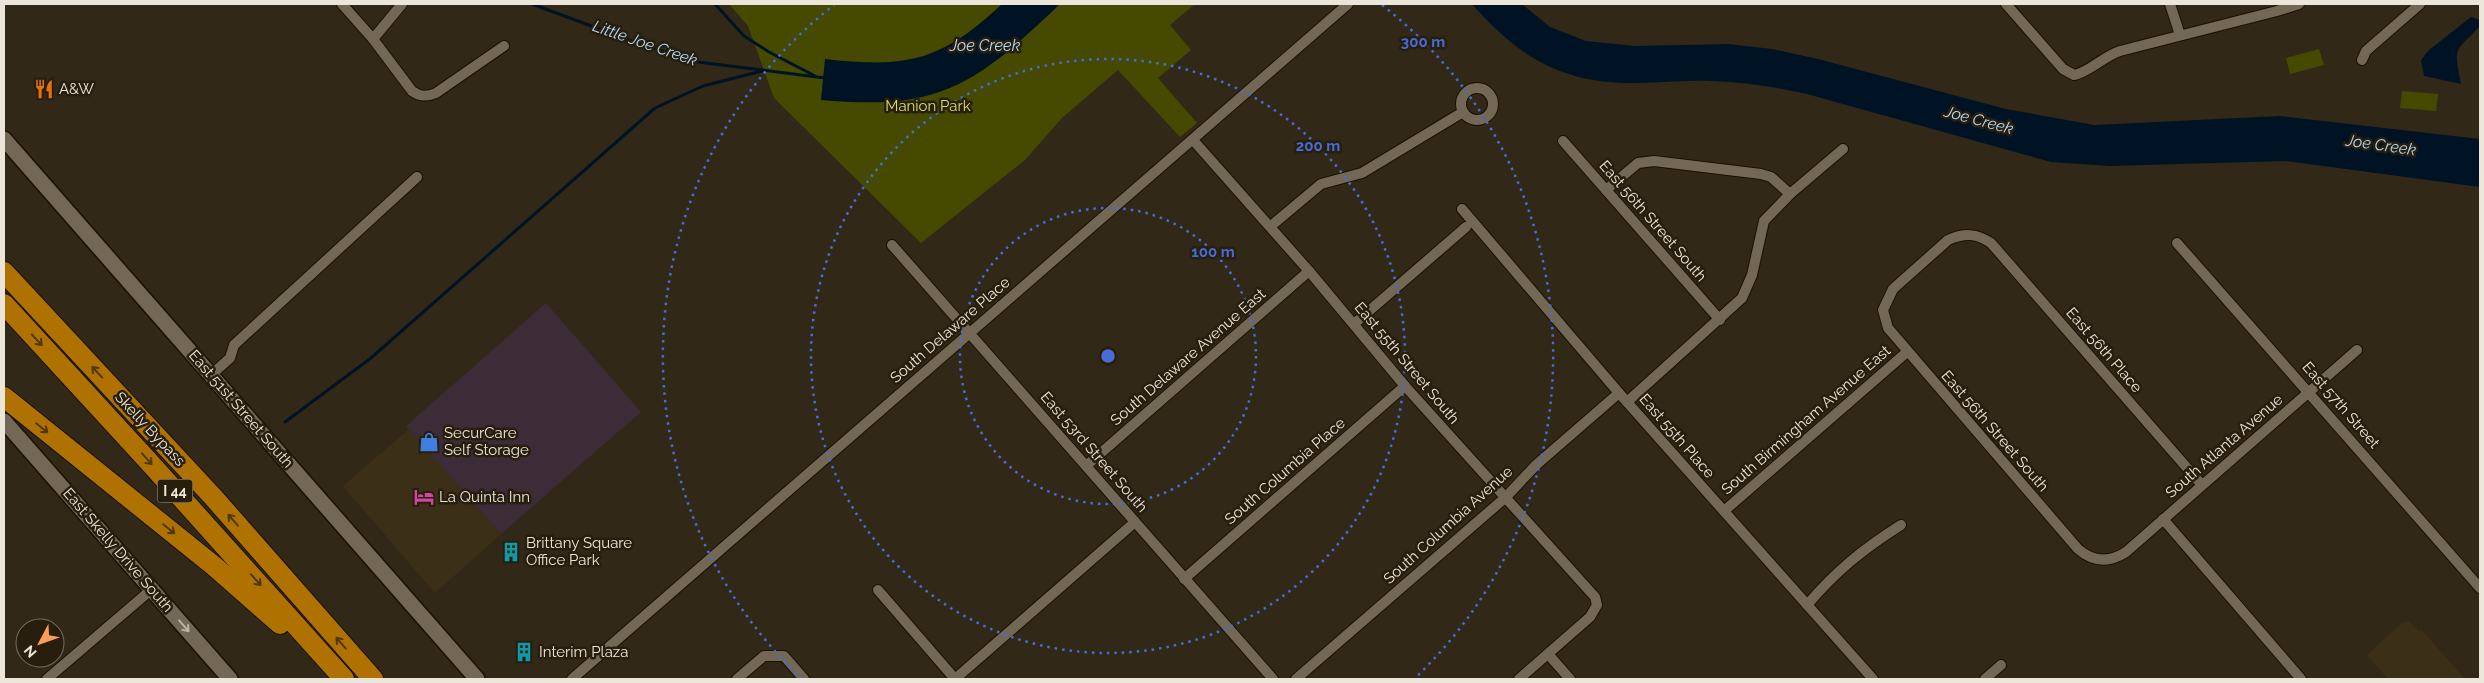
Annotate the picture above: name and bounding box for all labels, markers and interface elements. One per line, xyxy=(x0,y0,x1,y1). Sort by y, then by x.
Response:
water label: Little Joe Creek xyxy=(590,16,700,70)
text: 300 m xyxy=(1401,33,1445,51)
water label: Joe Creek xyxy=(949,36,1021,55)
restaurant icon: A&W xyxy=(33,78,55,100)
place label: A&W xyxy=(59,80,94,98)
park label: Manion Park xyxy=(885,97,971,115)
water label: Joe Creek xyxy=(1942,101,2016,138)
water label: Joe Creek xyxy=(2344,131,2418,159)
text: 200 m xyxy=(1296,137,1340,155)
street label: East 56th Street South xyxy=(1596,157,1710,285)
text: 100 m xyxy=(1191,243,1235,261)
street label: South Delaware Place xyxy=(887,273,1014,387)
street label: South Delaware Avenue East xyxy=(1107,285,1269,429)
street label: East 55th Street South xyxy=(1351,298,1463,428)
street label: East 56th Place xyxy=(2062,304,2146,396)
one-way arrow xyxy=(31,333,43,346)
street label: South Birmingham Avenue East xyxy=(1718,342,1894,498)
street label: East 51st Street South xyxy=(185,346,297,472)
centre of rings xyxy=(1099,347,1117,365)
street label: East 57th Street xyxy=(2299,358,2383,452)
one-way arrow xyxy=(91,366,103,378)
street label: East 56th Street South xyxy=(1938,367,2052,495)
street label: Skelly Bypass xyxy=(111,388,189,470)
street label: East 53rd Street South xyxy=(1037,388,1151,516)
street label: East 55th Place xyxy=(1635,390,1719,482)
street label: South Atlanta Avenue xyxy=(2162,390,2286,502)
street label: South Columbia Place xyxy=(1221,414,1349,528)
one-way arrow xyxy=(35,422,48,433)
place label: SecurCare Self Storage xyxy=(444,424,529,459)
shop icon: SecurCare Self Storage xyxy=(418,431,440,453)
one-way arrow xyxy=(141,453,153,466)
street label: South Columbia Avenue xyxy=(1380,462,1516,588)
road number: I 44 xyxy=(158,480,192,502)
street label: East Skelly Drive South xyxy=(59,484,177,616)
hotel icon: La Quinta Inn xyxy=(413,486,435,508)
place label: La Quinta Inn xyxy=(439,488,530,506)
one-way arrow xyxy=(228,514,239,527)
one-way arrow xyxy=(162,524,175,535)
place label: Brittany Square Office Park xyxy=(526,534,632,569)
building icon: Brittany Square Office Park xyxy=(500,541,522,563)
one-way arrow xyxy=(250,574,261,587)
north arrow xyxy=(15,618,65,668)
one-way arrow xyxy=(178,619,190,632)
one-way arrow xyxy=(335,636,346,649)
building icon: Interim Plaza xyxy=(513,641,535,663)
text: N xyxy=(21,642,40,661)
place label: Interim Plaza xyxy=(539,643,628,661)

